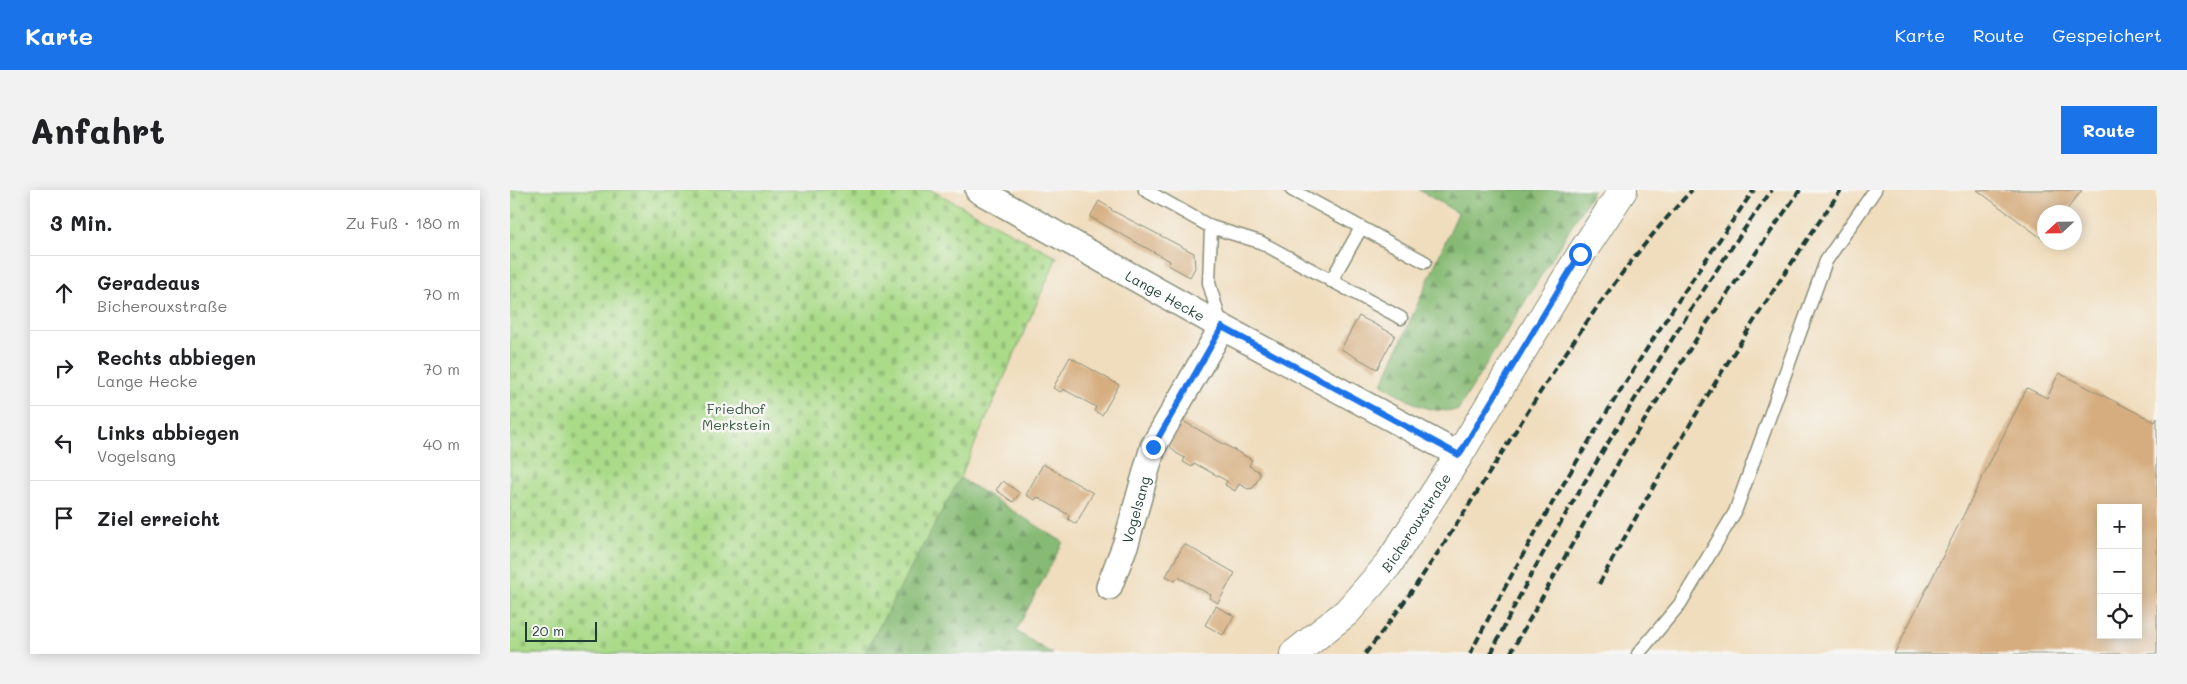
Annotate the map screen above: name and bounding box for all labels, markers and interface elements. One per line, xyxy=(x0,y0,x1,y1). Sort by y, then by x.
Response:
text: Karte xyxy=(25,20,93,51)
text: Karte xyxy=(1895,23,1945,47)
text: Route xyxy=(1973,23,2024,47)
text: Gespeichert xyxy=(2052,23,2162,47)
button: Route xyxy=(2061,106,2157,154)
text: Anfahrt xyxy=(30,107,165,153)
north arrow xyxy=(2037,205,2082,250)
text: 3 Min. xyxy=(50,209,113,236)
text: Zu Fuß · 180 m xyxy=(346,212,460,233)
route start xyxy=(1569,243,1592,266)
street label: Lange Hecke xyxy=(1122,265,1209,325)
text: Geradeaus xyxy=(97,270,200,295)
icon: ahead xyxy=(50,279,78,307)
text: 70 m xyxy=(423,283,460,304)
text: Bicherouxstraße xyxy=(97,295,227,316)
text: Rechts abbiegen xyxy=(97,345,256,370)
icon: right xyxy=(50,354,78,382)
text: 70 m xyxy=(423,358,460,379)
text: Lange Hecke xyxy=(97,370,198,391)
park label: Friedhof Merkstein xyxy=(702,399,770,434)
text: Links abbiegen xyxy=(97,420,239,445)
icon: left xyxy=(50,429,78,457)
text: 40 m xyxy=(423,433,460,454)
route end xyxy=(1142,436,1165,459)
text: Vogelsang xyxy=(97,445,176,466)
street label: Bicherouxstraße xyxy=(1377,469,1455,576)
street label: Vogelsang xyxy=(1117,474,1154,545)
icon: arrive xyxy=(50,504,78,532)
map controls xyxy=(2097,504,2142,639)
button: + xyxy=(2097,504,2142,549)
text: Ziel erreicht xyxy=(97,506,220,531)
button: − xyxy=(2097,549,2142,594)
button: locate xyxy=(2097,594,2142,639)
scale bar xyxy=(525,619,598,642)
text: 20 m xyxy=(532,621,564,640)

